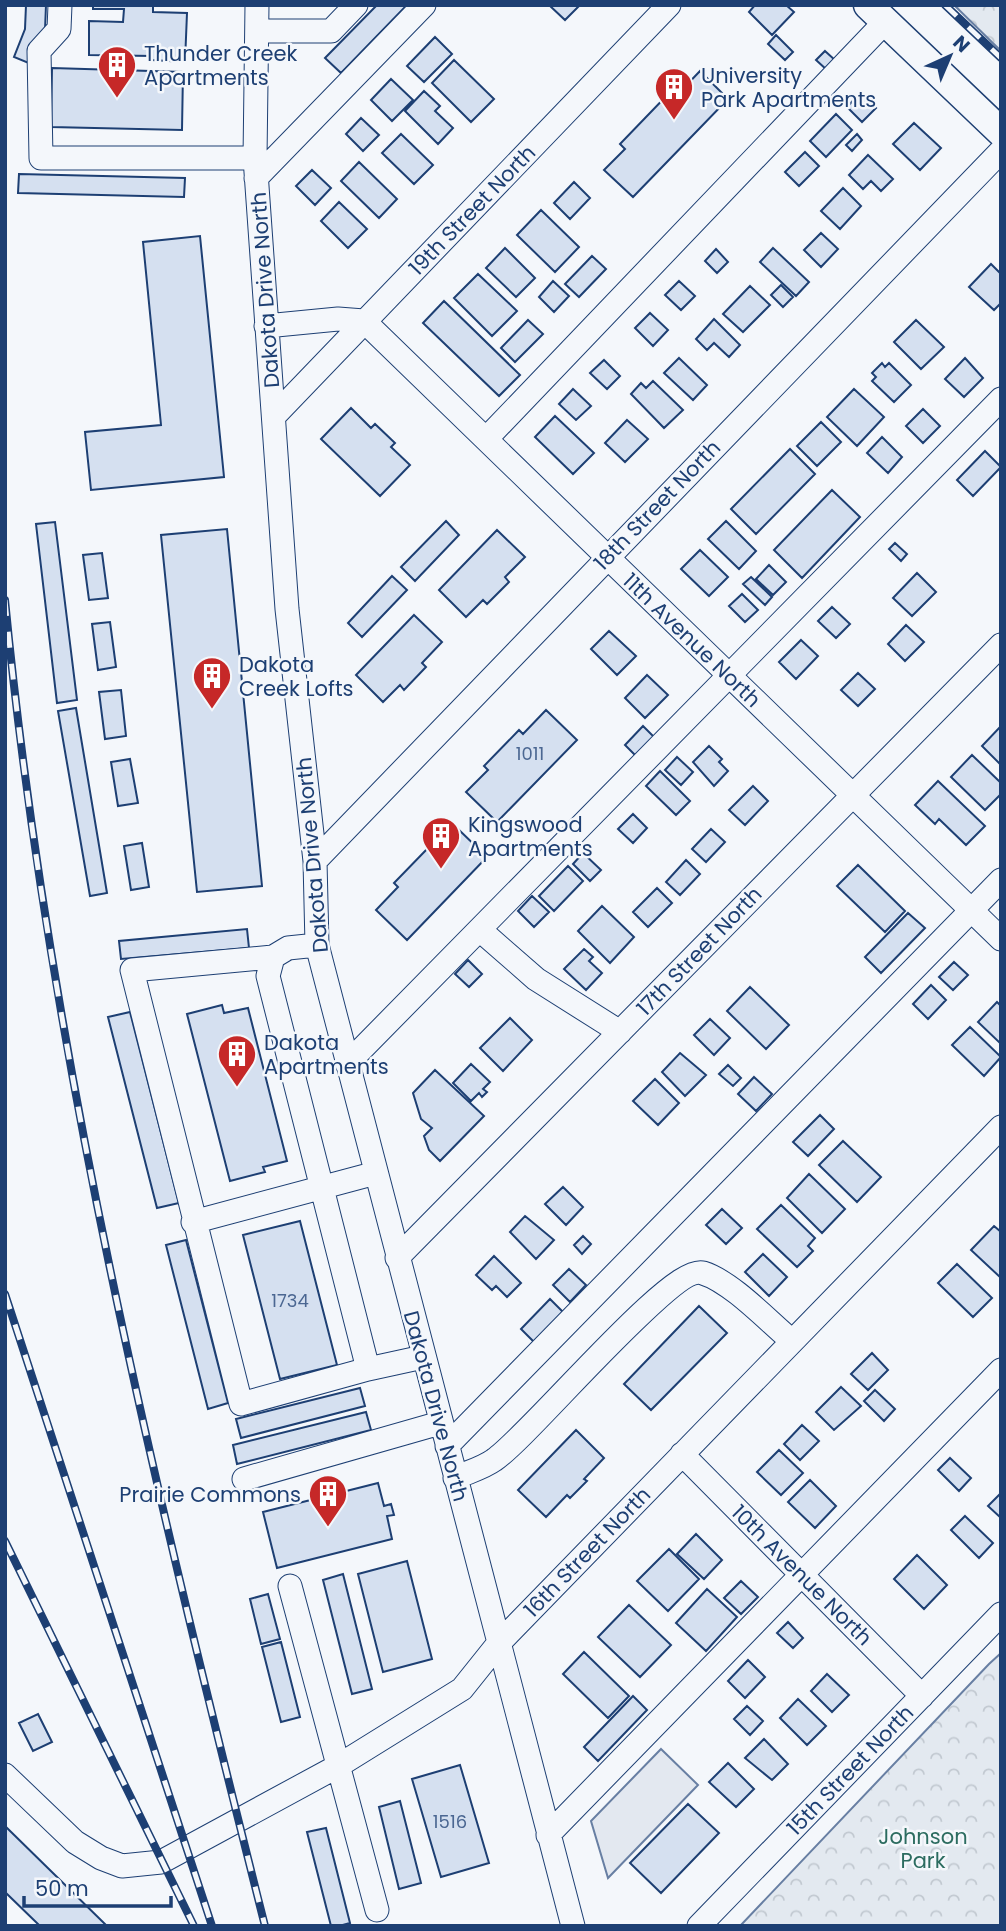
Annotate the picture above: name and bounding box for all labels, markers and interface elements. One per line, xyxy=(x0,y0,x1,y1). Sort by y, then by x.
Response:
north arrow xyxy=(915,21,985,91)
text: N xyxy=(947,29,976,59)
place label: Thunder Creek Apartments xyxy=(144,39,297,92)
building icon: Thunder Creek Apartments xyxy=(96,44,138,99)
place label: University Park Apartments xyxy=(701,61,876,114)
building icon: University Park Apartments xyxy=(653,66,695,121)
street label: 19th Street North xyxy=(402,138,542,282)
street label: Dakota Drive North xyxy=(244,191,286,389)
street label: 18th Street North xyxy=(587,433,727,577)
street label: 11th Avenue North xyxy=(617,566,767,714)
place label: Dakota Creek Lofts xyxy=(239,650,354,703)
building icon: Dakota Creek Lofts xyxy=(191,655,233,710)
house number: 1011 xyxy=(516,741,544,766)
street label: Dakota Drive North xyxy=(289,756,335,954)
place label: Kingswood Apartments xyxy=(468,810,593,863)
building icon: Kingswood Apartments xyxy=(420,815,462,870)
street label: 17th Street North xyxy=(630,880,768,1022)
place label: Dakota Apartments xyxy=(264,1028,389,1081)
building icon: Dakota Apartments xyxy=(216,1033,258,1088)
house number: 1734 xyxy=(271,1288,309,1313)
street label: Dakota Drive North xyxy=(397,1308,475,1504)
building icon: Prairie Commons xyxy=(307,1473,349,1528)
place label: Prairie Commons xyxy=(119,1480,301,1509)
street label: 16th Street North xyxy=(517,1480,657,1624)
street label: 10th Avenue North xyxy=(725,1498,879,1652)
street label: 15th Street North xyxy=(780,1698,920,1842)
house number: 1516 xyxy=(433,1809,467,1834)
park label: Johnson Park xyxy=(878,1822,968,1875)
scale bar xyxy=(24,1864,172,1908)
text: 50 m xyxy=(35,1874,89,1903)

